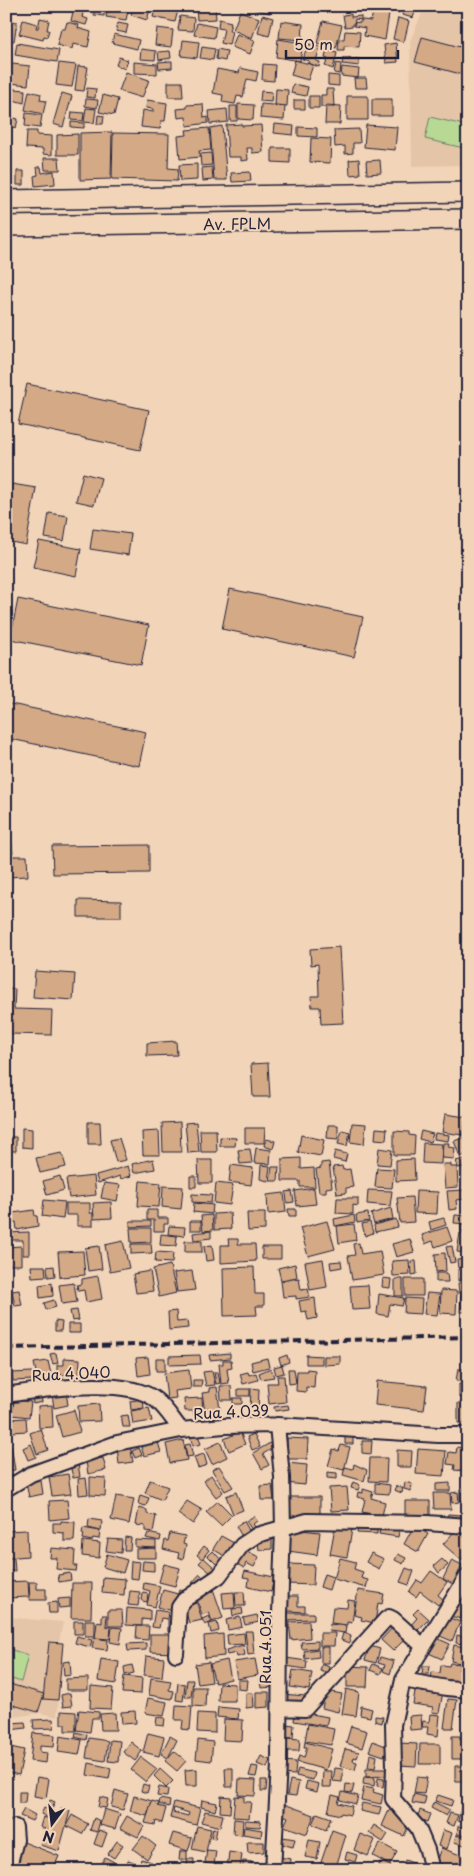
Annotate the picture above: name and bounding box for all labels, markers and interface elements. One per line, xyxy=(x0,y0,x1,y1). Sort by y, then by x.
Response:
scale bar xyxy=(286,28,399,60)
text: 50 m xyxy=(294,32,333,55)
street label: Av. FPLM xyxy=(203,211,271,235)
street label: Rua 4.040 xyxy=(31,1359,111,1387)
street label: Rua 4.039 xyxy=(192,1398,270,1424)
street label: Rua 4.051 xyxy=(253,1610,276,1684)
north arrow xyxy=(28,1798,78,1848)
text: N xyxy=(40,1825,57,1849)

